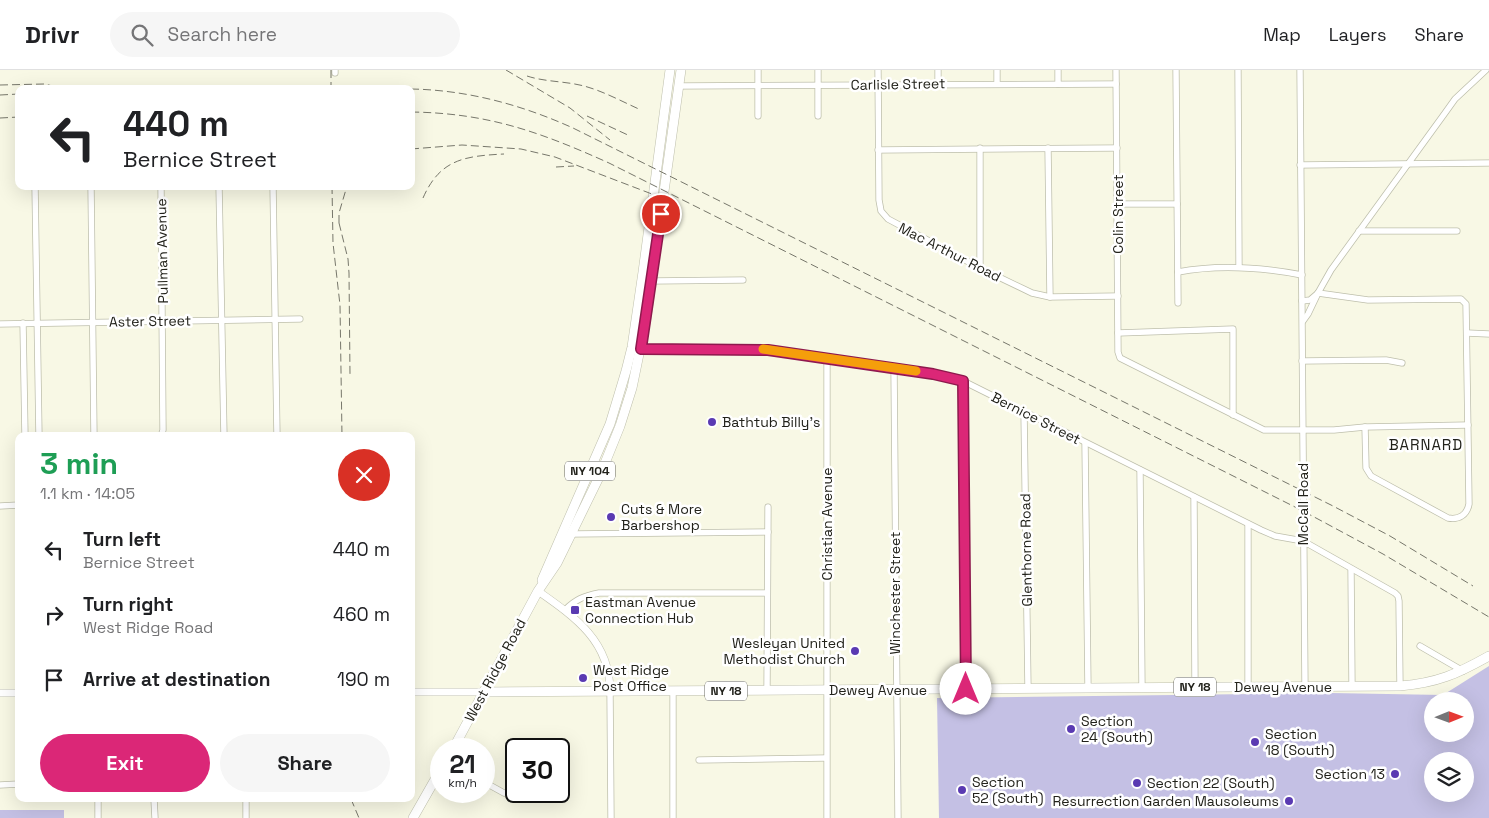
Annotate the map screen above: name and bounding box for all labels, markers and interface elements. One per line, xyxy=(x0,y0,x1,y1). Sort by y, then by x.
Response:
search box xyxy=(110,12,460,57)
text: Drivr xyxy=(25,19,80,50)
icon: search xyxy=(128,21,156,49)
text: Search here xyxy=(168,22,277,47)
text: Map xyxy=(1263,23,1301,46)
text: Layers xyxy=(1329,23,1386,46)
text: Share xyxy=(1414,23,1464,46)
street label: Carlisle Street xyxy=(851,74,945,94)
text: 440 m xyxy=(123,102,229,146)
icon: left xyxy=(40,105,105,170)
text: Bernice Street xyxy=(123,145,277,173)
street label: Colin Street xyxy=(1109,174,1127,254)
pin xyxy=(640,193,682,235)
street label: Pullman Avenue xyxy=(152,198,172,304)
icon: arrive xyxy=(647,200,675,228)
street label: Mac Arthur Road xyxy=(896,218,1004,286)
street label: Aster Street xyxy=(109,311,191,331)
street label: Bernice Street xyxy=(988,388,1084,448)
place label: Bathtub Billy's xyxy=(722,413,820,431)
marker: Bathtub Billy's xyxy=(706,416,718,428)
district label: BARNARD xyxy=(1389,435,1463,454)
text: 3 min xyxy=(40,444,118,483)
button: close xyxy=(338,449,390,501)
road number: NY 104 xyxy=(565,462,615,481)
street label: McCall Road xyxy=(1294,463,1312,545)
street label: Christian Avenue xyxy=(818,468,836,580)
text: 1.1 km · 14:05 xyxy=(40,483,135,504)
street label: Glenthorne Road xyxy=(1016,493,1036,607)
place label: Cuts & More Barbershop xyxy=(621,500,702,534)
marker: Cuts & More Barbershop xyxy=(605,511,617,523)
text: Turn left xyxy=(83,527,161,552)
street label: Winchester Street xyxy=(886,532,904,654)
icon: left xyxy=(40,536,68,564)
text: 440 m xyxy=(333,537,390,562)
text: Bernice Street xyxy=(83,552,195,573)
text: Turn right xyxy=(83,592,173,617)
place label: Eastman Avenue Connection Hub xyxy=(585,593,696,627)
icon: right xyxy=(40,601,68,629)
text: 460 m xyxy=(333,602,390,627)
marker: Eastman Avenue Connection Hub xyxy=(569,604,581,616)
street label: West Ridge Road xyxy=(460,615,530,725)
text: West Ridge Road xyxy=(83,617,213,638)
place label: Wesleyan United Methodist Church xyxy=(723,634,845,668)
marker: Wesleyan United Methodist Church xyxy=(849,645,861,657)
place label: West Ridge Post Office xyxy=(593,661,669,695)
position arrow xyxy=(939,662,991,714)
icon: arrive xyxy=(40,666,68,694)
text: Arrive at destination xyxy=(83,667,271,692)
text: 190 m xyxy=(337,667,390,692)
marker: West Ridge Post Office xyxy=(577,672,589,684)
road number: NY 18 xyxy=(1174,678,1216,696)
street label: Dewey Avenue xyxy=(1234,678,1332,696)
street label: Dewey Avenue xyxy=(829,681,927,699)
road number: NY 18 xyxy=(705,682,747,700)
north arrow xyxy=(1424,692,1474,742)
map controls xyxy=(1424,692,1474,802)
place label: Section 24 (South) xyxy=(1081,712,1153,746)
marker: Section 24 (South) xyxy=(1065,723,1077,735)
place label: Section 18 (South) xyxy=(1265,725,1334,759)
button: Exit xyxy=(40,734,210,792)
button: Share xyxy=(220,734,390,792)
marker: Section 18 (South) xyxy=(1249,736,1261,748)
speed limit sign: 30 xyxy=(505,738,570,803)
text: 21 xyxy=(449,748,476,780)
button: layers xyxy=(1424,752,1474,802)
place label: Section 13 xyxy=(1315,765,1385,783)
marker: Section 13 xyxy=(1389,768,1401,780)
place label: Section 52 (South) xyxy=(972,773,1044,807)
place label: Section 22 (South) xyxy=(1147,774,1274,792)
text: km/h xyxy=(448,775,477,791)
marker: Section 22 (South) xyxy=(1131,777,1143,789)
marker: Section 52 (South) xyxy=(956,784,968,796)
place label: Resurrection Garden Mausoleums xyxy=(1052,792,1279,810)
marker: Resurrection Garden Mausoleums xyxy=(1283,795,1295,807)

